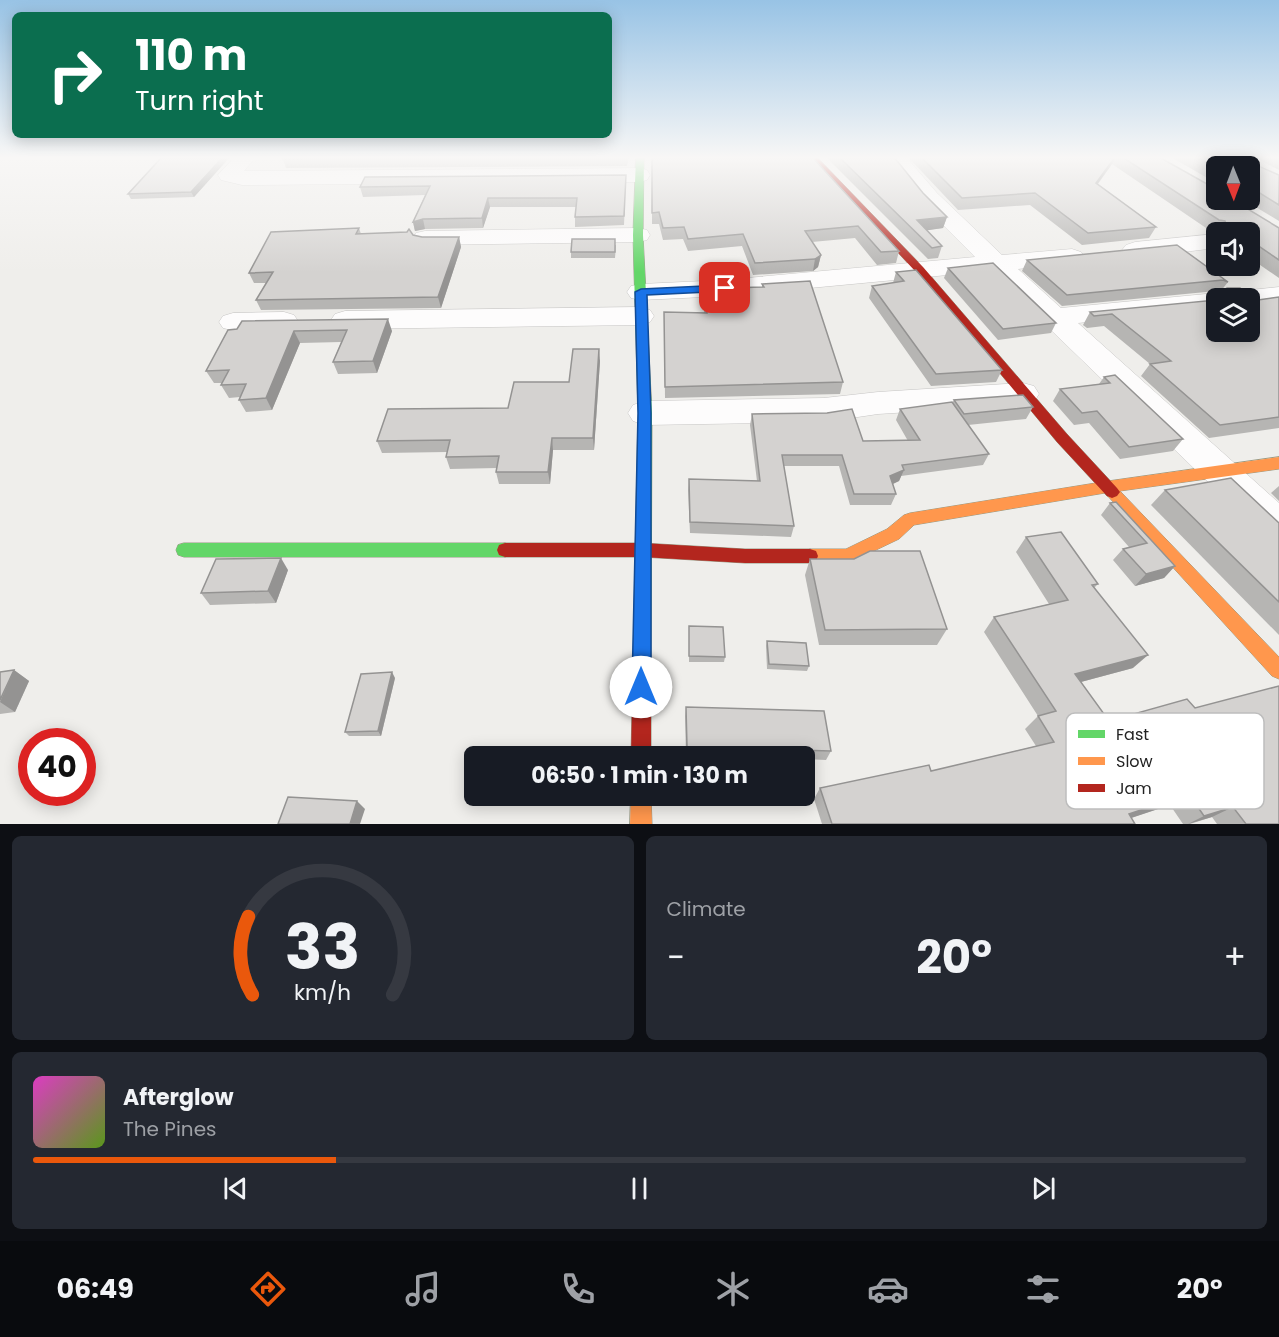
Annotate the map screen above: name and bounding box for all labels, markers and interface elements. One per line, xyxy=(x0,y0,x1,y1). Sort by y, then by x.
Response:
text: 110 m xyxy=(135,26,247,85)
icon: right xyxy=(36,36,114,114)
text: Turn right xyxy=(135,82,264,119)
north arrow xyxy=(1206,156,1260,210)
map controls xyxy=(1206,156,1260,342)
button: sound xyxy=(1206,222,1260,276)
pin xyxy=(699,262,750,313)
icon: arrive xyxy=(708,271,741,304)
button: layers xyxy=(1206,288,1260,342)
position arrow xyxy=(609,655,673,719)
legend xyxy=(1066,713,1264,809)
text: Fast xyxy=(1116,723,1149,746)
speed limit sign: 40 xyxy=(18,728,96,806)
text: Slow xyxy=(1116,750,1153,773)
text: 06:50 · 1 min · 130 m xyxy=(531,760,748,791)
text: Jam xyxy=(1116,777,1152,800)
text: Climate xyxy=(667,895,746,923)
text: 33 xyxy=(285,903,360,991)
text: 20° xyxy=(916,926,992,989)
text: − xyxy=(667,934,685,981)
text: + xyxy=(1223,934,1246,981)
text: km/h xyxy=(294,977,351,1008)
text: Afterglow xyxy=(123,1082,234,1113)
text: The Pines xyxy=(123,1115,217,1143)
icon: previous xyxy=(219,1172,252,1205)
icon: pause xyxy=(623,1172,656,1205)
icon: next xyxy=(1027,1172,1060,1205)
icon: directions xyxy=(247,1268,289,1310)
icon: music xyxy=(402,1268,444,1310)
icon: phone xyxy=(557,1268,599,1310)
icon: climate xyxy=(712,1268,754,1310)
icon: car xyxy=(867,1268,909,1310)
icon: filters xyxy=(1022,1268,1064,1310)
text: 06:49 xyxy=(57,1270,134,1307)
text: 20° xyxy=(1177,1270,1222,1307)

